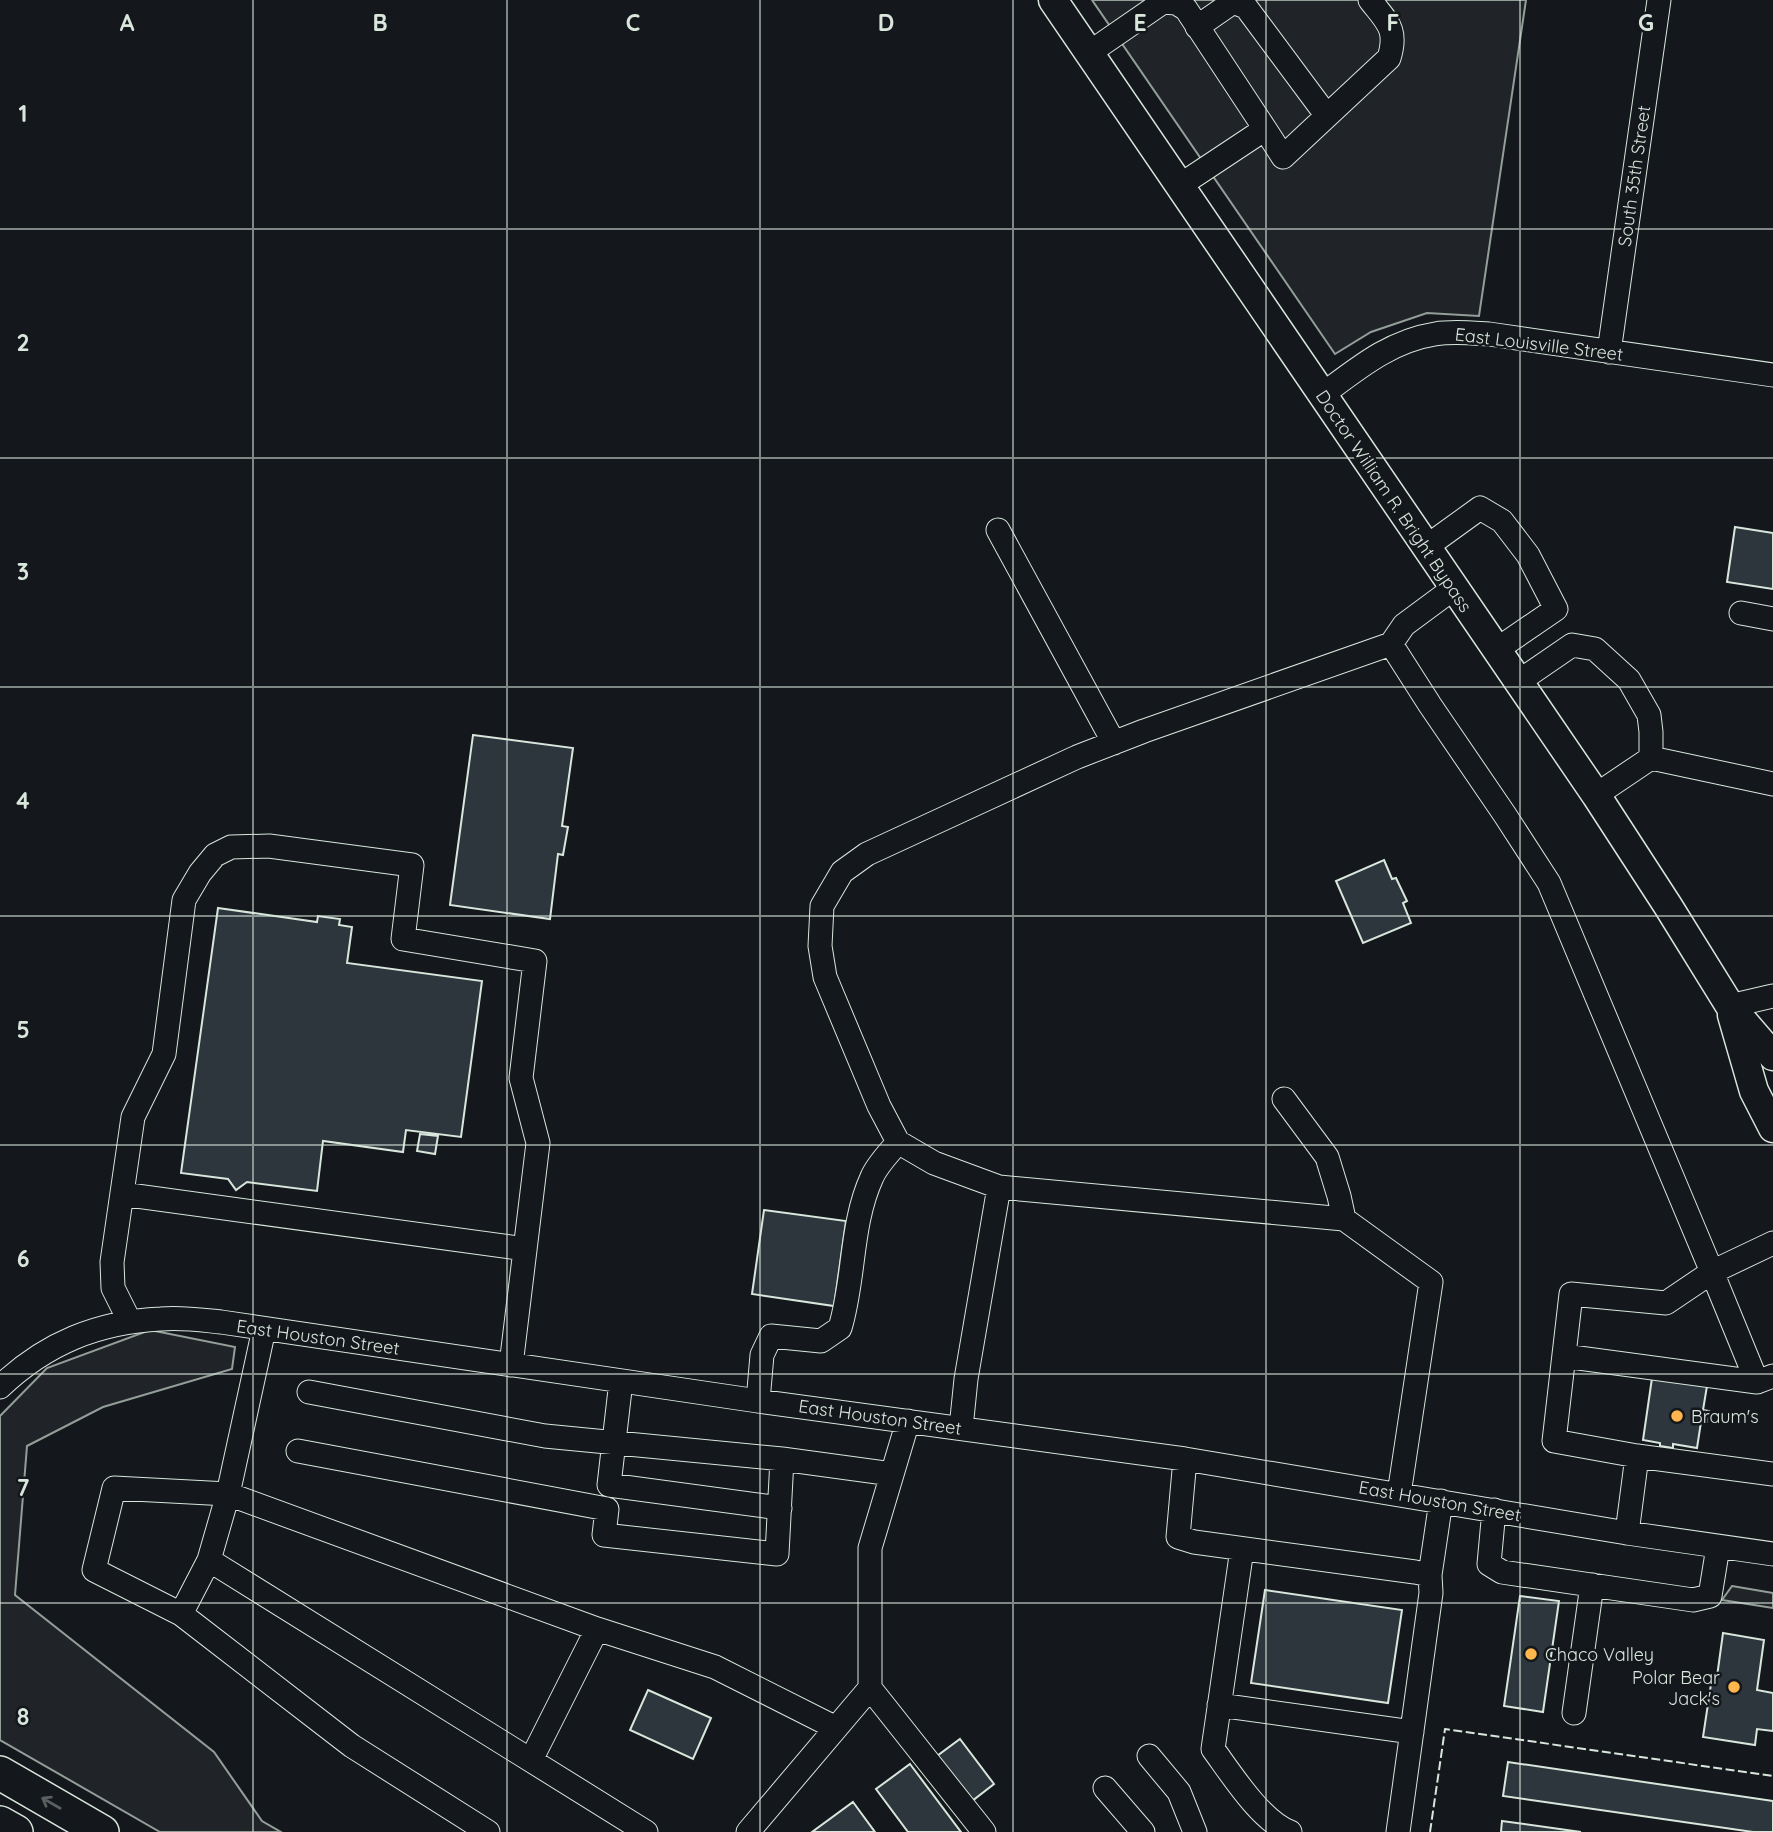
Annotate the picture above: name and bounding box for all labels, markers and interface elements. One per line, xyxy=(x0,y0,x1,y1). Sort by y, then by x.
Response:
text: A xyxy=(120,8,135,37)
text: B xyxy=(372,8,388,37)
text: C xyxy=(626,8,640,37)
text: D xyxy=(878,8,894,37)
text: E xyxy=(1133,8,1147,37)
text: F xyxy=(1387,8,1399,37)
text: G xyxy=(1638,8,1654,37)
text: 1 xyxy=(19,99,27,128)
street label: South 35th Street xyxy=(1613,104,1655,248)
street label: East Louisville Street xyxy=(1454,322,1624,366)
text: 2 xyxy=(16,328,30,357)
street label: Doctor William R. Bright Bypass xyxy=(1311,385,1477,617)
text: 3 xyxy=(17,557,29,586)
text: 4 xyxy=(16,786,30,815)
text: 5 xyxy=(16,1015,30,1044)
text: 6 xyxy=(17,1244,29,1273)
street label: East Houston Street xyxy=(235,1314,401,1360)
street label: East Houston Street xyxy=(797,1394,963,1440)
place label: Braum's xyxy=(1691,1405,1759,1428)
marker: Braum's xyxy=(1669,1408,1685,1424)
text: 7 xyxy=(17,1473,30,1502)
street label: East Houston Street xyxy=(1357,1475,1523,1527)
place label: Chaco Valley xyxy=(1545,1643,1654,1666)
marker: Chaco Valley xyxy=(1523,1646,1539,1662)
place label: Polar Bear Jack's xyxy=(1632,1666,1720,1710)
marker: Polar Bear Jack's xyxy=(1726,1679,1742,1695)
text: 8 xyxy=(17,1702,29,1731)
one-way arrow xyxy=(42,1796,62,1810)

